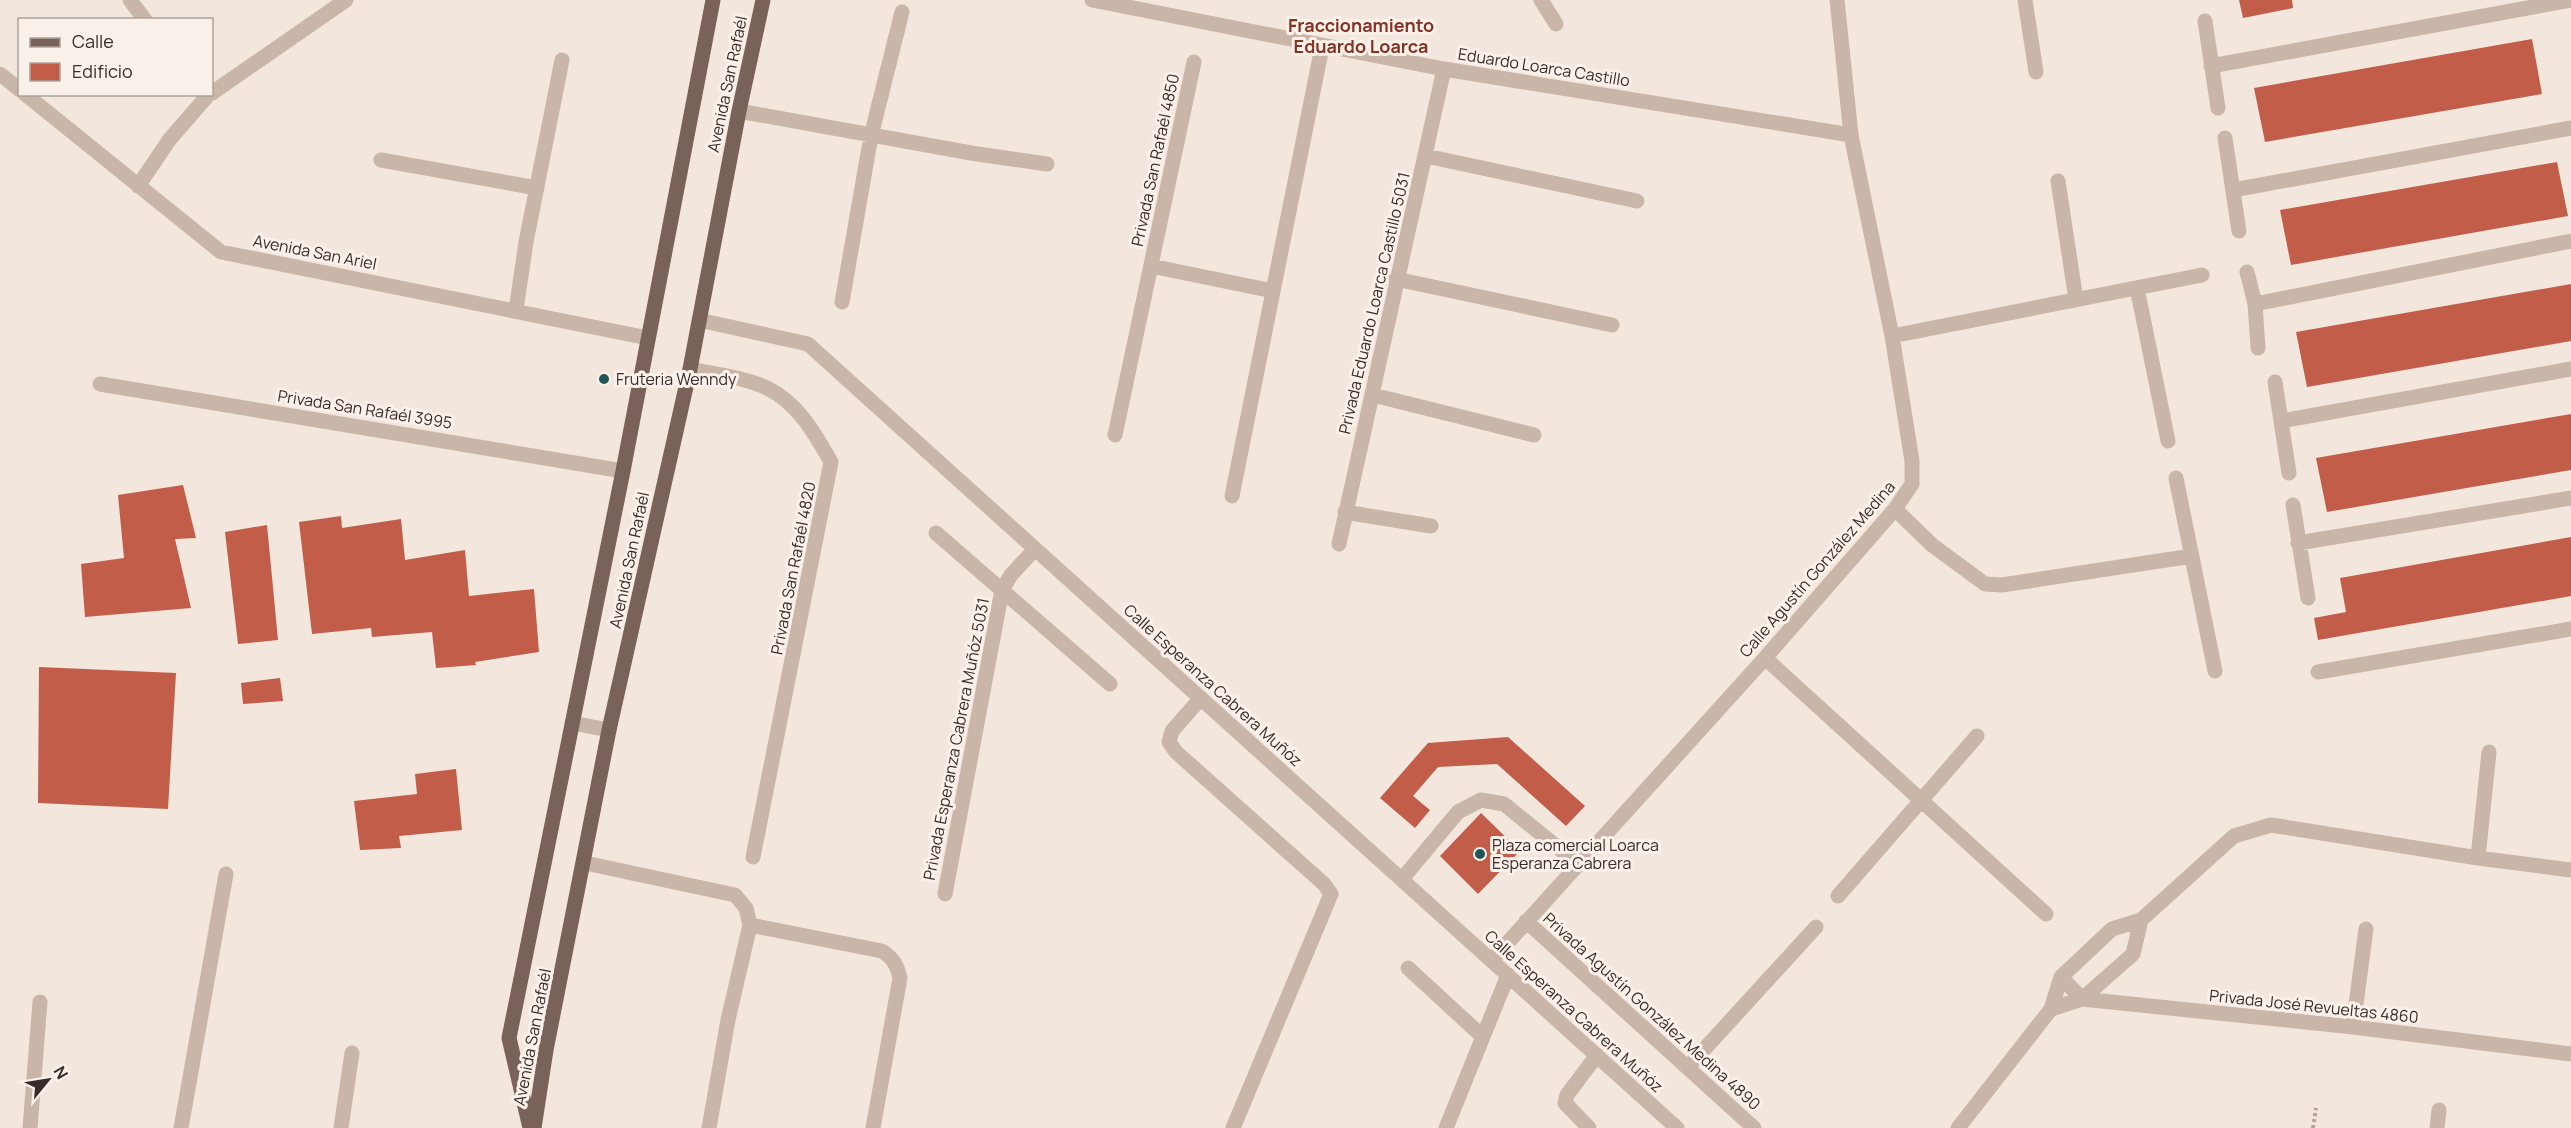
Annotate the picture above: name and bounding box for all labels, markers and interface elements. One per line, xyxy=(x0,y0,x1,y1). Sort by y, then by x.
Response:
district label: Fraccionamiento Eduardo Loarca xyxy=(1288,13,1434,58)
street label: Avenida San Rafaél xyxy=(702,14,752,154)
legend xyxy=(18,18,213,96)
text: Calle xyxy=(72,29,114,53)
street label: Eduardo Loarca Castillo xyxy=(1457,43,1631,91)
text: Edificio xyxy=(72,59,133,83)
street label: Privada San Rafaél 4850 xyxy=(1126,72,1184,248)
street label: Privada Eduardo Loarca Castillo 5031 xyxy=(1333,170,1415,436)
street label: Avenida San Ariel xyxy=(251,229,379,275)
place label: Fruteria Wenndy xyxy=(616,368,737,390)
marker: Fruteria Wenndy xyxy=(597,372,611,386)
street label: Privada San Rafaél 3995 xyxy=(276,384,454,434)
street label: Calle Agustín González Medina xyxy=(1734,476,1900,662)
street label: Privada San Rafaél 4820 xyxy=(765,480,821,656)
street label: Avenida San Rafaél xyxy=(604,490,654,630)
street label: Privada Esperanza Cabrera Muñóz 5031 xyxy=(918,596,994,882)
street label: Calle Esperanza Cabrera Muñóz xyxy=(1119,599,1307,771)
place label: Plaza comercial Loarca Esperanza Cabrera xyxy=(1492,834,1659,874)
marker: Plaza comercial Loarca Esperanza Cabrera xyxy=(1473,847,1487,861)
street label: Privada Agustín González Medina 4890 xyxy=(1539,907,1765,1115)
street label: Calle Esperanza Cabrera Muñóz xyxy=(1480,925,1668,1097)
street label: Avenida San Rafaél xyxy=(508,967,556,1107)
street label: Privada José Revueltas 4860 xyxy=(2208,984,2420,1028)
north arrow xyxy=(18,1050,78,1110)
text: N xyxy=(49,1062,73,1083)

